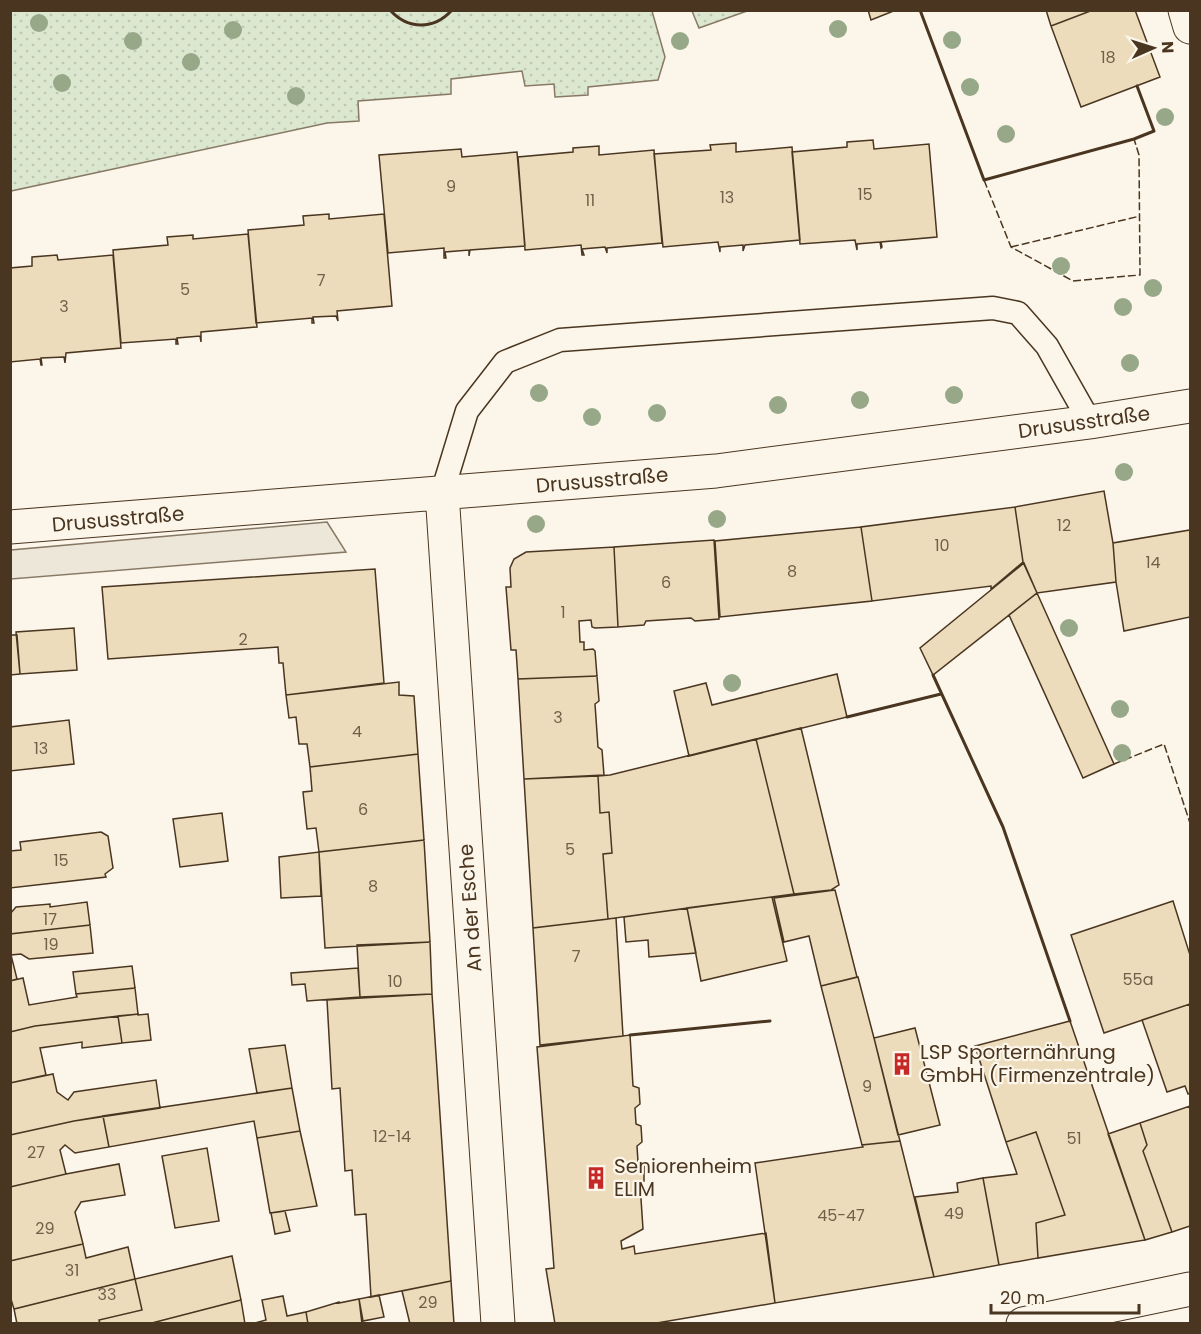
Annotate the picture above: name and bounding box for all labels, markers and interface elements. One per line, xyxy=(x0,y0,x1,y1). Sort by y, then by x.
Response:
north arrow xyxy=(1123,18,1183,78)
text: N xyxy=(1156,41,1179,54)
house number: 18 xyxy=(1100,46,1116,69)
house number: 9 xyxy=(446,175,456,198)
house number: 15 xyxy=(857,183,873,206)
house number: 13 xyxy=(720,186,734,209)
house number: 11 xyxy=(585,189,595,212)
house number: 7 xyxy=(317,269,326,292)
house number: 5 xyxy=(180,278,190,301)
house number: 3 xyxy=(59,295,69,318)
street label: Drususstraße xyxy=(1016,399,1152,445)
street label: Drususstraße xyxy=(535,460,669,500)
street label: Drususstraße xyxy=(51,499,185,539)
house number: 12 xyxy=(1057,514,1071,537)
house number: 10 xyxy=(934,534,950,557)
house number: 14 xyxy=(1145,551,1161,574)
house number: 8 xyxy=(787,560,797,583)
house number: 6 xyxy=(661,571,671,594)
house number: 1 xyxy=(560,601,566,624)
house number: 2 xyxy=(238,628,248,651)
house number: 3 xyxy=(553,706,563,729)
house number: 4 xyxy=(352,720,362,743)
house number: 13 xyxy=(34,737,48,760)
house number: 6 xyxy=(358,798,368,821)
house number: 5 xyxy=(565,838,575,861)
street label: An der Esche xyxy=(452,843,488,973)
house number: 15 xyxy=(53,849,69,872)
house number: 8 xyxy=(368,875,378,898)
house number: 17 xyxy=(43,908,57,931)
house number: 19 xyxy=(43,933,59,956)
house number: 7 xyxy=(572,945,581,968)
house number: 55a xyxy=(1123,968,1153,991)
house number: 10 xyxy=(387,970,403,993)
place label: LSP Sporternährung GmbH (Firmenzentrale) xyxy=(920,1038,1155,1089)
building icon: LSP Sporternährung GmbH (Firmenzentrale) xyxy=(889,1051,915,1077)
house number: 9 xyxy=(862,1075,872,1098)
house number: 12-14 xyxy=(373,1125,411,1148)
house number: 51 xyxy=(1066,1127,1082,1150)
house number: 27 xyxy=(27,1141,45,1164)
place label: Seniorenheim ELIM xyxy=(614,1152,752,1203)
building icon: Seniorenheim ELIM xyxy=(583,1165,609,1191)
house number: 49 xyxy=(944,1202,964,1225)
house number: 45-47 xyxy=(817,1204,865,1227)
house number: 29 xyxy=(35,1217,55,1240)
house number: 31 xyxy=(65,1259,79,1282)
scale bar xyxy=(991,1277,1140,1315)
house number: 33 xyxy=(98,1283,116,1306)
text: 20 m xyxy=(1000,1285,1045,1310)
house number: 29 xyxy=(418,1291,438,1314)

